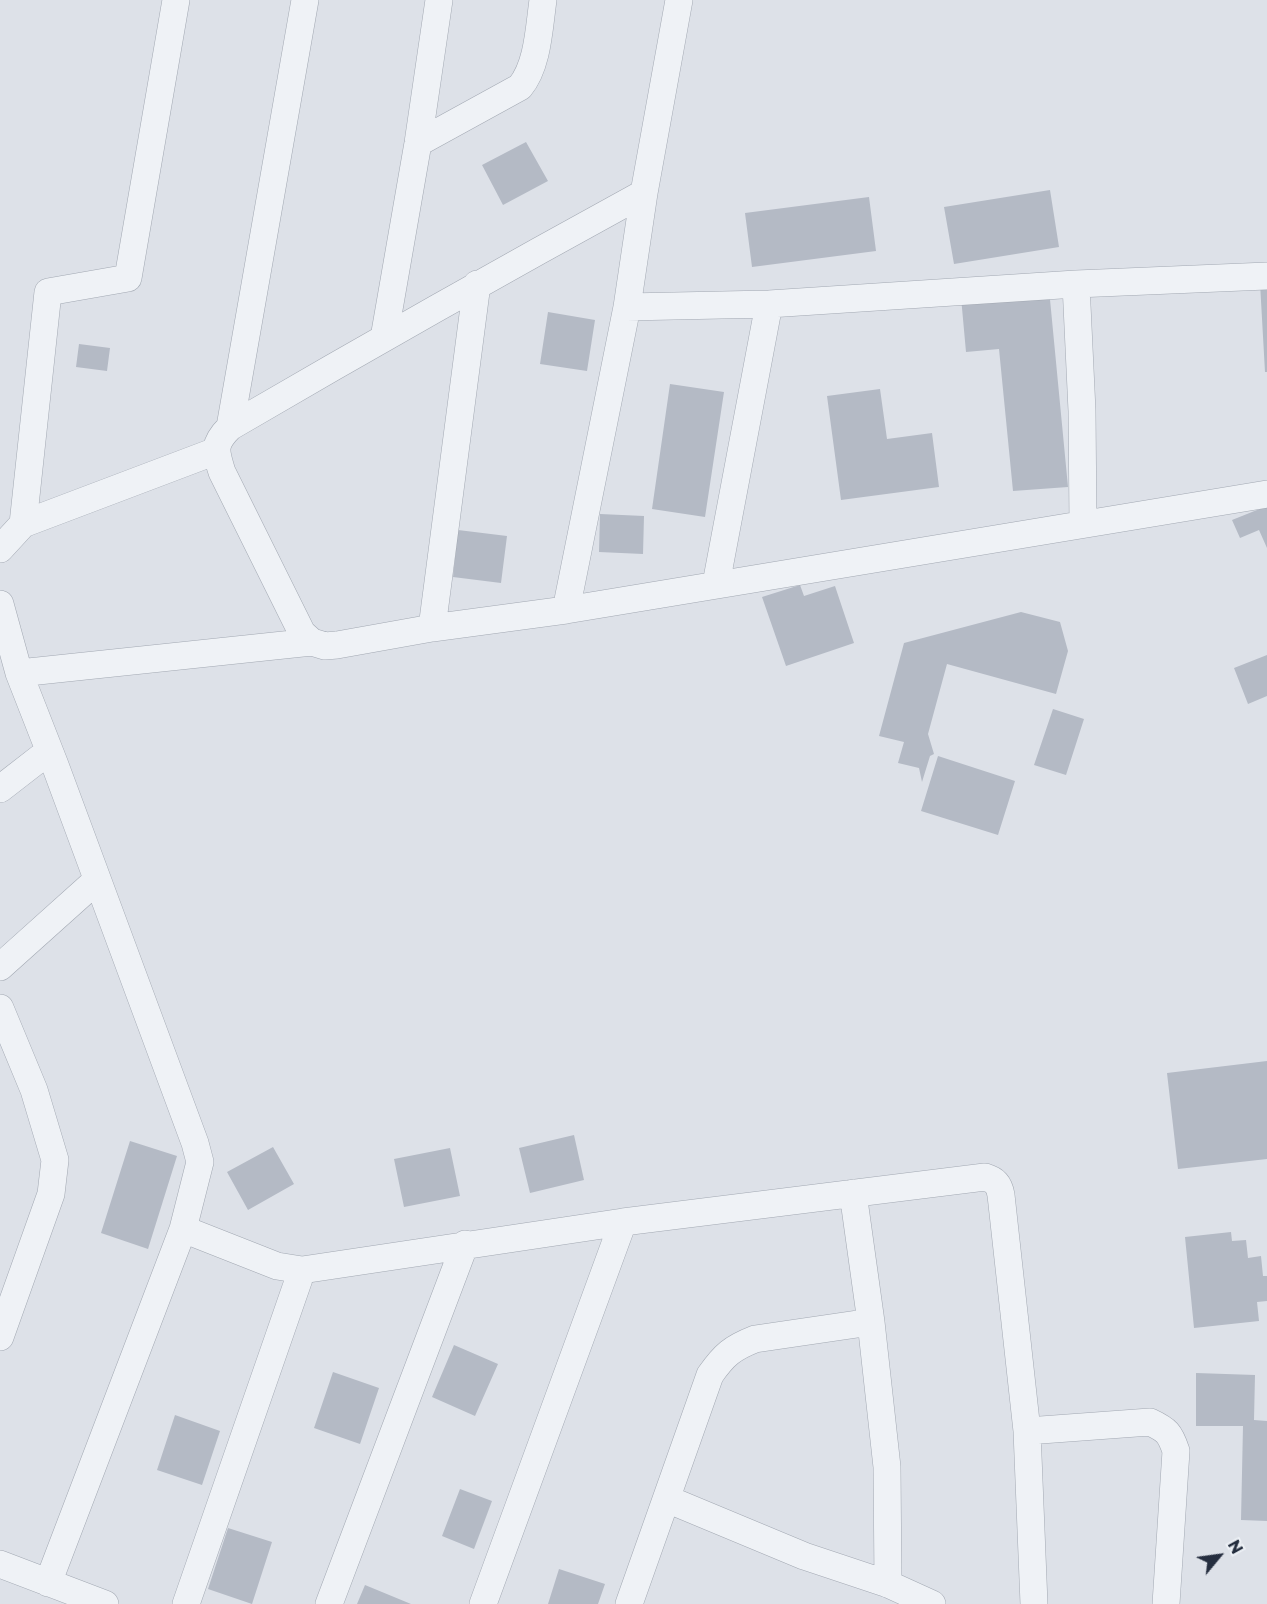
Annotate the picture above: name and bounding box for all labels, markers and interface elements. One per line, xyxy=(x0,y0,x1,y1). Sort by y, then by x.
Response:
north arrow xyxy=(1189,1526,1249,1586)
text: N xyxy=(1224,1537,1247,1557)

